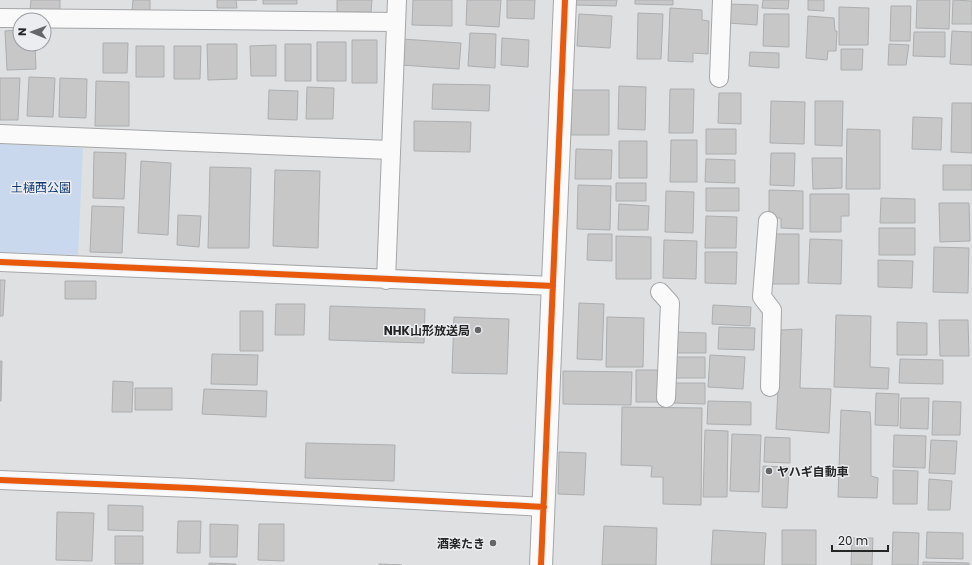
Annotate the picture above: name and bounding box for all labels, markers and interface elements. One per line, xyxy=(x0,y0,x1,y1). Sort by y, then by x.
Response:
north arrow xyxy=(12,12,52,52)
text: N xyxy=(14,28,30,36)
park label: 土樋西公園 xyxy=(11,179,71,196)
place label: NHK山形放送局 xyxy=(384,322,470,339)
marker: NHK山形放送局 xyxy=(473,325,483,335)
place label: ヤハギ自動車 xyxy=(777,463,849,480)
marker: ヤハギ自動車 xyxy=(764,466,774,476)
scale bar xyxy=(832,527,888,553)
text: 20 m xyxy=(838,532,868,549)
place label: 酒楽たき xyxy=(437,535,485,552)
marker: 酒楽たき xyxy=(488,538,498,548)

